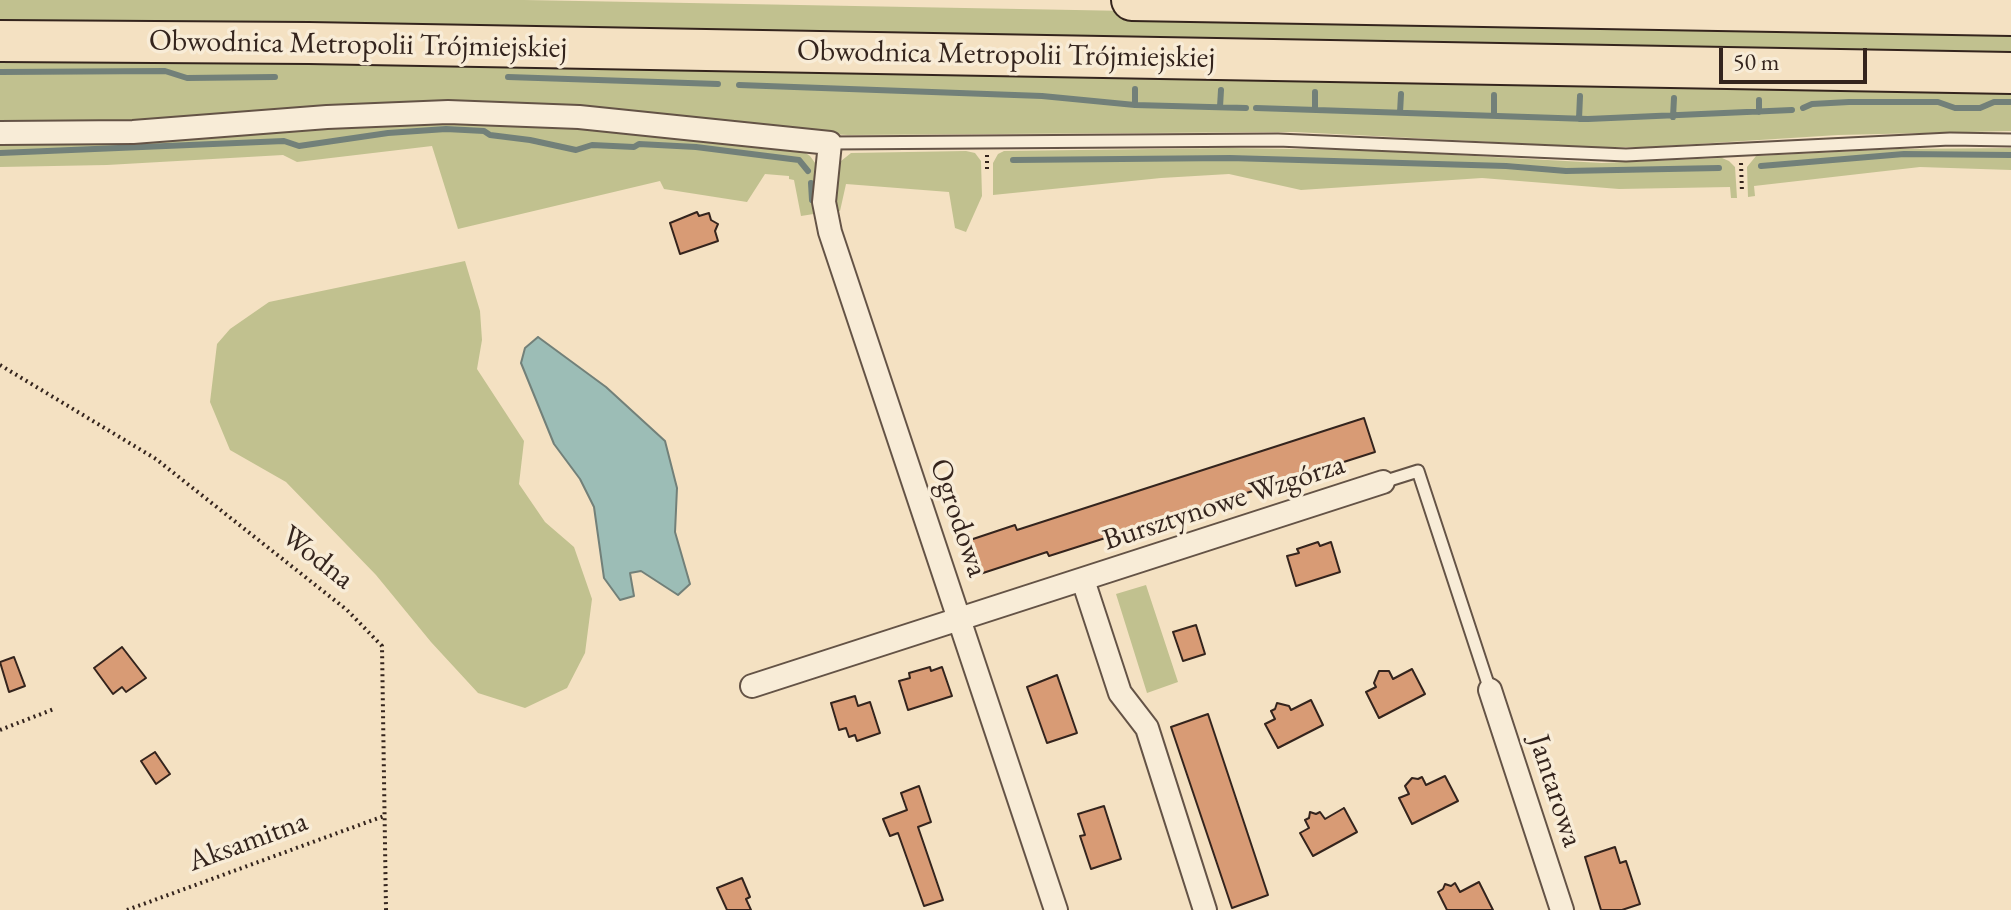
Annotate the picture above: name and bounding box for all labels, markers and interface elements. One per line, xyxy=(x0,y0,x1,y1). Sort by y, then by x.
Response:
street label: Obwodnica Metropolii Trójmiejskiej xyxy=(148,23,568,67)
scale bar xyxy=(1723,32,1871,82)
street label: Obwodnica Metropolii Trójmiejskiej xyxy=(796,33,1216,77)
text: 50 m xyxy=(1733,46,1780,77)
street label: Bursztynowe Wzgórza xyxy=(1099,447,1349,559)
street label: Ogrodowa xyxy=(921,454,995,582)
street label: Wodna xyxy=(273,518,361,598)
street label: Jantarowa xyxy=(1520,730,1590,852)
street label: Aksamitna xyxy=(183,804,313,880)

